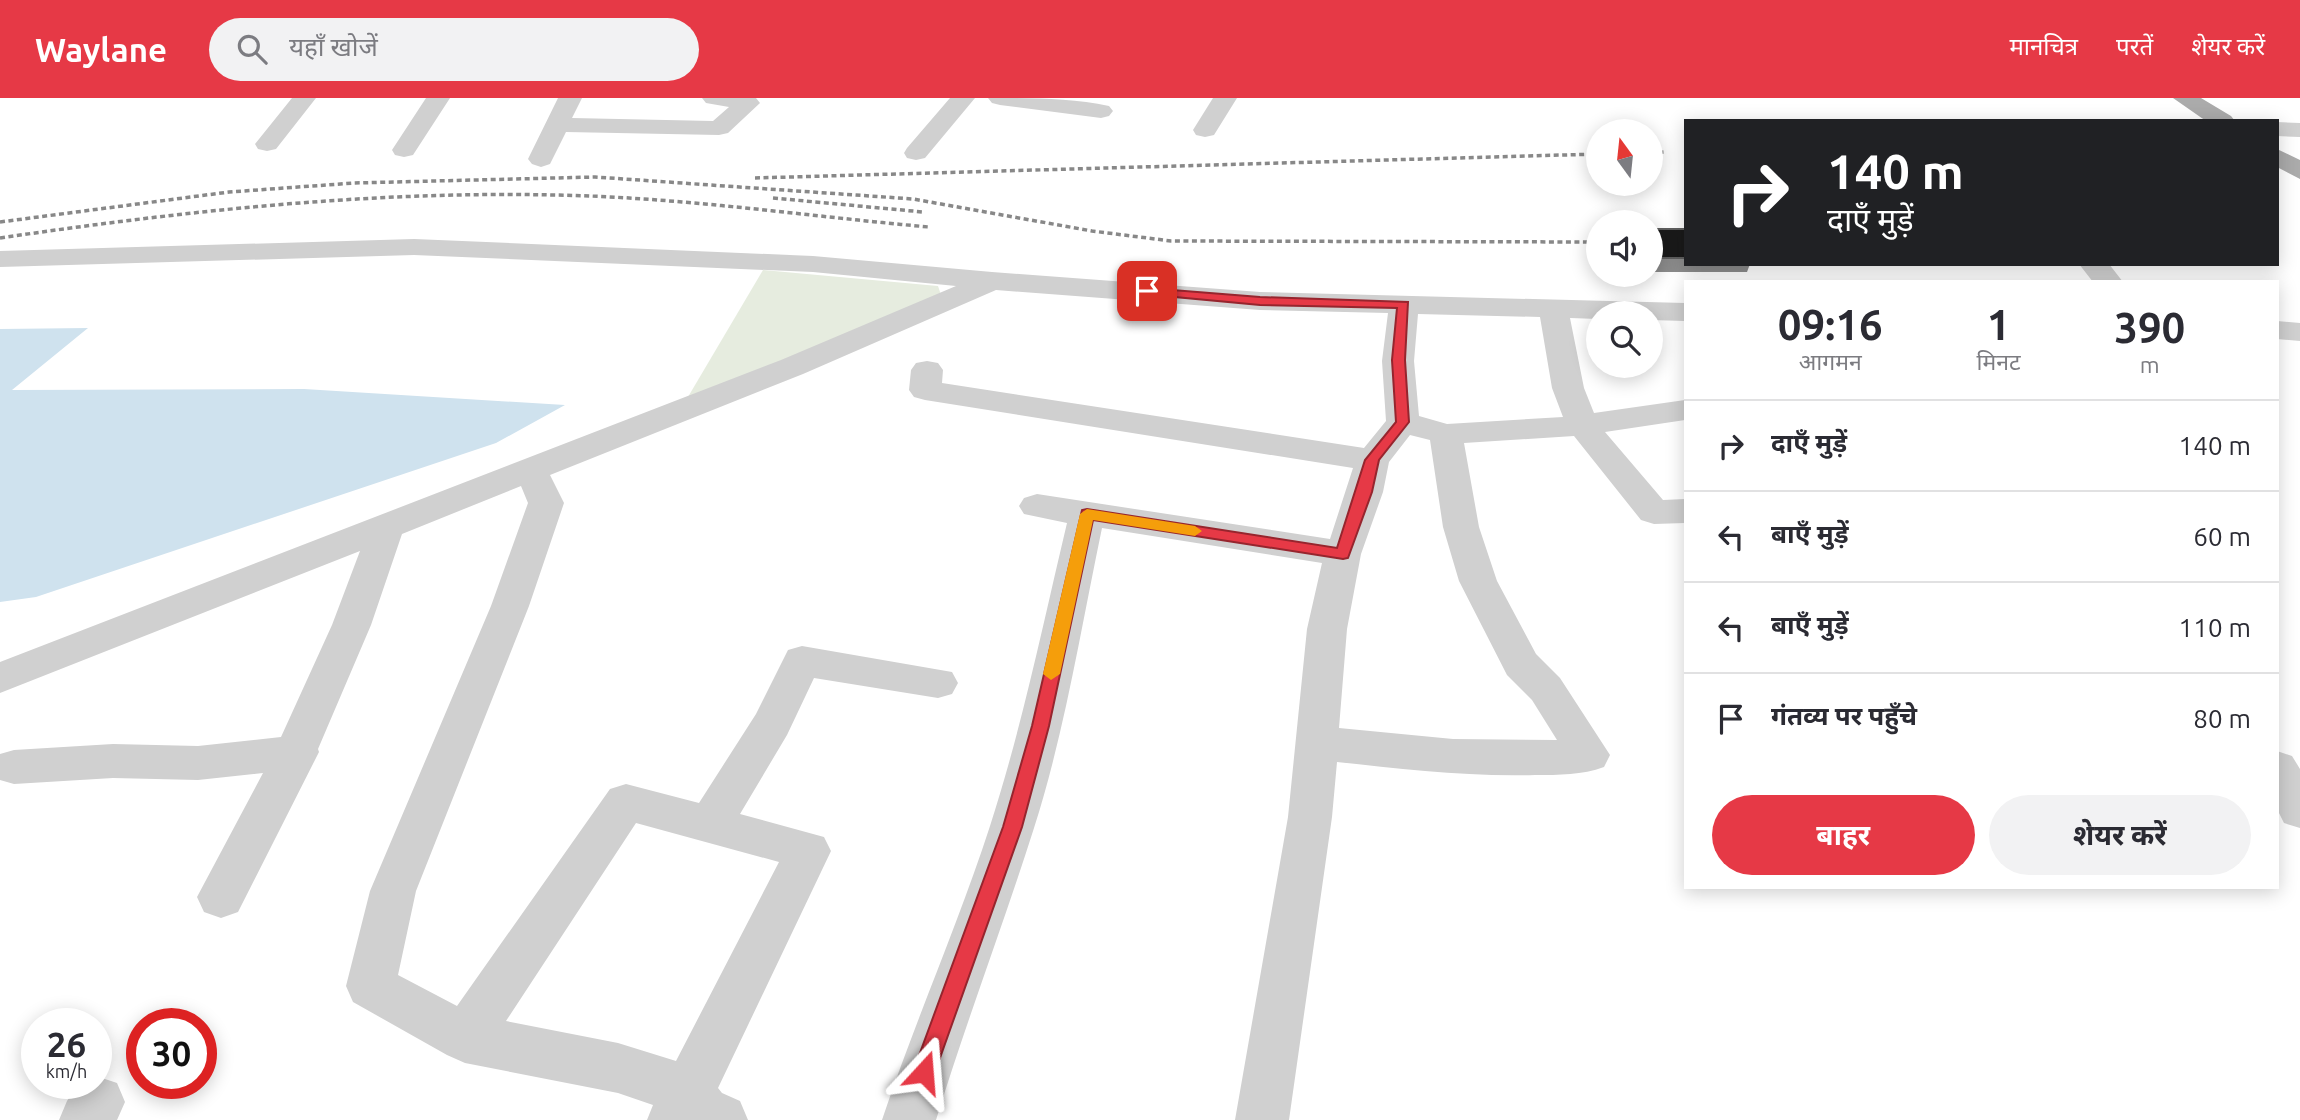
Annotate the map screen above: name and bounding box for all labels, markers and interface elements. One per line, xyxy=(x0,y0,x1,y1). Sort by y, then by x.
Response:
search box xyxy=(209,18,699,81)
icon: search xyxy=(233,30,271,68)
text: Waylane xyxy=(35,31,167,68)
text: यहाँ खोजें xyxy=(289,32,378,61)
text: मानचित्र xyxy=(2009,33,2078,60)
text: परतें xyxy=(2116,33,2153,60)
text: शेयर करें xyxy=(2191,33,2265,60)
north arrow xyxy=(1586,119,1662,196)
map controls xyxy=(1586,119,1663,378)
text: 140 m xyxy=(1827,143,1964,198)
icon: right xyxy=(1712,147,1803,238)
text: दाएँ मुड़ें xyxy=(1827,201,1914,237)
button: sound xyxy=(1586,210,1663,287)
pin xyxy=(1117,261,1177,321)
icon: arrive xyxy=(1128,272,1166,310)
button: search xyxy=(1586,301,1663,378)
text: 09:16 xyxy=(1778,301,1883,348)
text: 1 xyxy=(1987,301,2010,348)
text: 390 xyxy=(2114,304,2185,351)
text: आगमन xyxy=(1799,349,1862,374)
text: मिनट xyxy=(1976,349,2021,374)
text: m xyxy=(2140,352,2160,377)
icon: right xyxy=(1712,427,1750,465)
text: दाएँ मुड़ें xyxy=(1771,428,1847,457)
text: 140 m xyxy=(2179,431,2251,460)
icon: left xyxy=(1712,518,1750,556)
text: बाएँ मुड़ें xyxy=(1771,519,1848,548)
text: 60 m xyxy=(2193,522,2251,551)
icon: left xyxy=(1712,609,1750,647)
text: बाएँ मुड़ें xyxy=(1771,610,1848,639)
text: 110 m xyxy=(2179,613,2251,642)
icon: arrive xyxy=(1712,700,1750,738)
text: गंतव्य पर पहुँचे xyxy=(1771,701,1917,730)
text: 80 m xyxy=(2193,704,2251,733)
button: बाहर xyxy=(1712,795,1975,875)
button: शेयर करें xyxy=(1989,795,2251,875)
speed limit sign: 30 xyxy=(126,1008,217,1099)
text: 26 xyxy=(47,1024,86,1064)
position arrow xyxy=(887,1035,961,1109)
text: km/h xyxy=(46,1061,87,1081)

